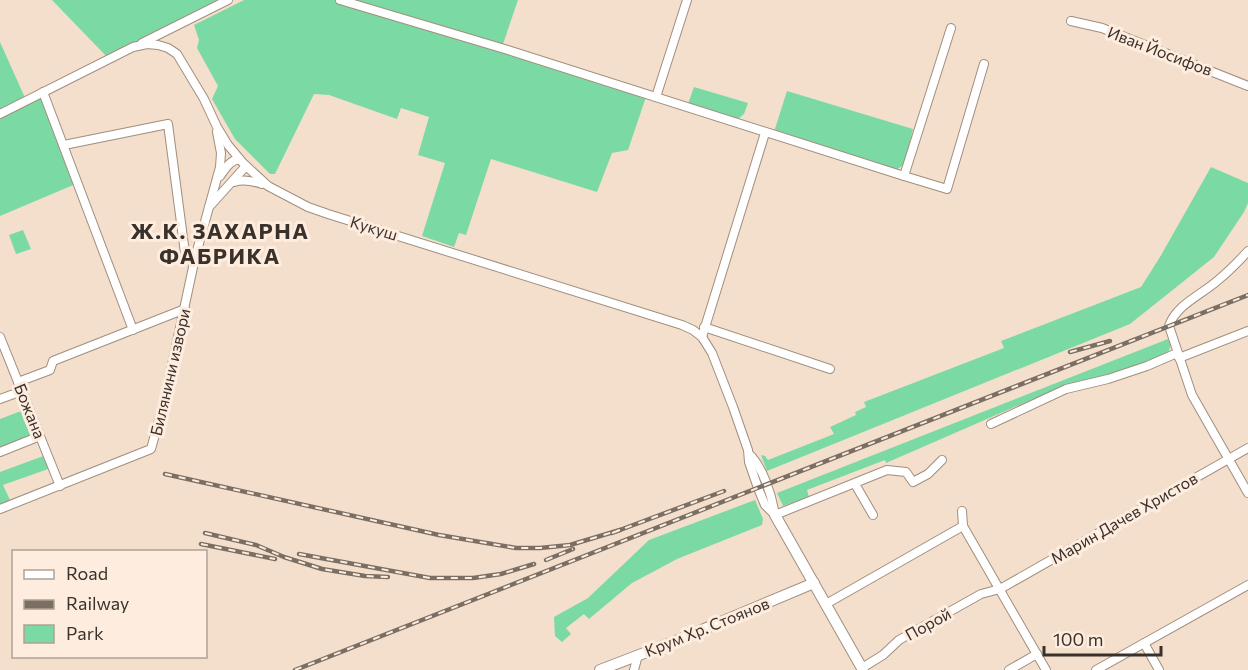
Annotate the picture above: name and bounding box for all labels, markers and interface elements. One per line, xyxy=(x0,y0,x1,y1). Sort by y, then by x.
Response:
street label: Иван Йосифов xyxy=(1105,22,1215,79)
street label: Кукуш xyxy=(348,211,400,244)
district label: Ж.К. ЗАХАРНА ФАБРИКА xyxy=(130,217,310,269)
street label: Билянини извори xyxy=(146,306,193,437)
street label: Божана xyxy=(11,381,50,441)
street label: Марин Дачев Христов xyxy=(1047,468,1200,567)
legend xyxy=(12,550,207,658)
text: Road xyxy=(66,562,108,584)
text: Railway xyxy=(66,592,129,614)
street label: Крум Хр. Стоянов xyxy=(642,593,772,660)
street label: Порой xyxy=(901,603,954,644)
scale bar xyxy=(1044,619,1161,657)
text: Park xyxy=(66,622,104,644)
text: 100 m xyxy=(1053,628,1103,650)

